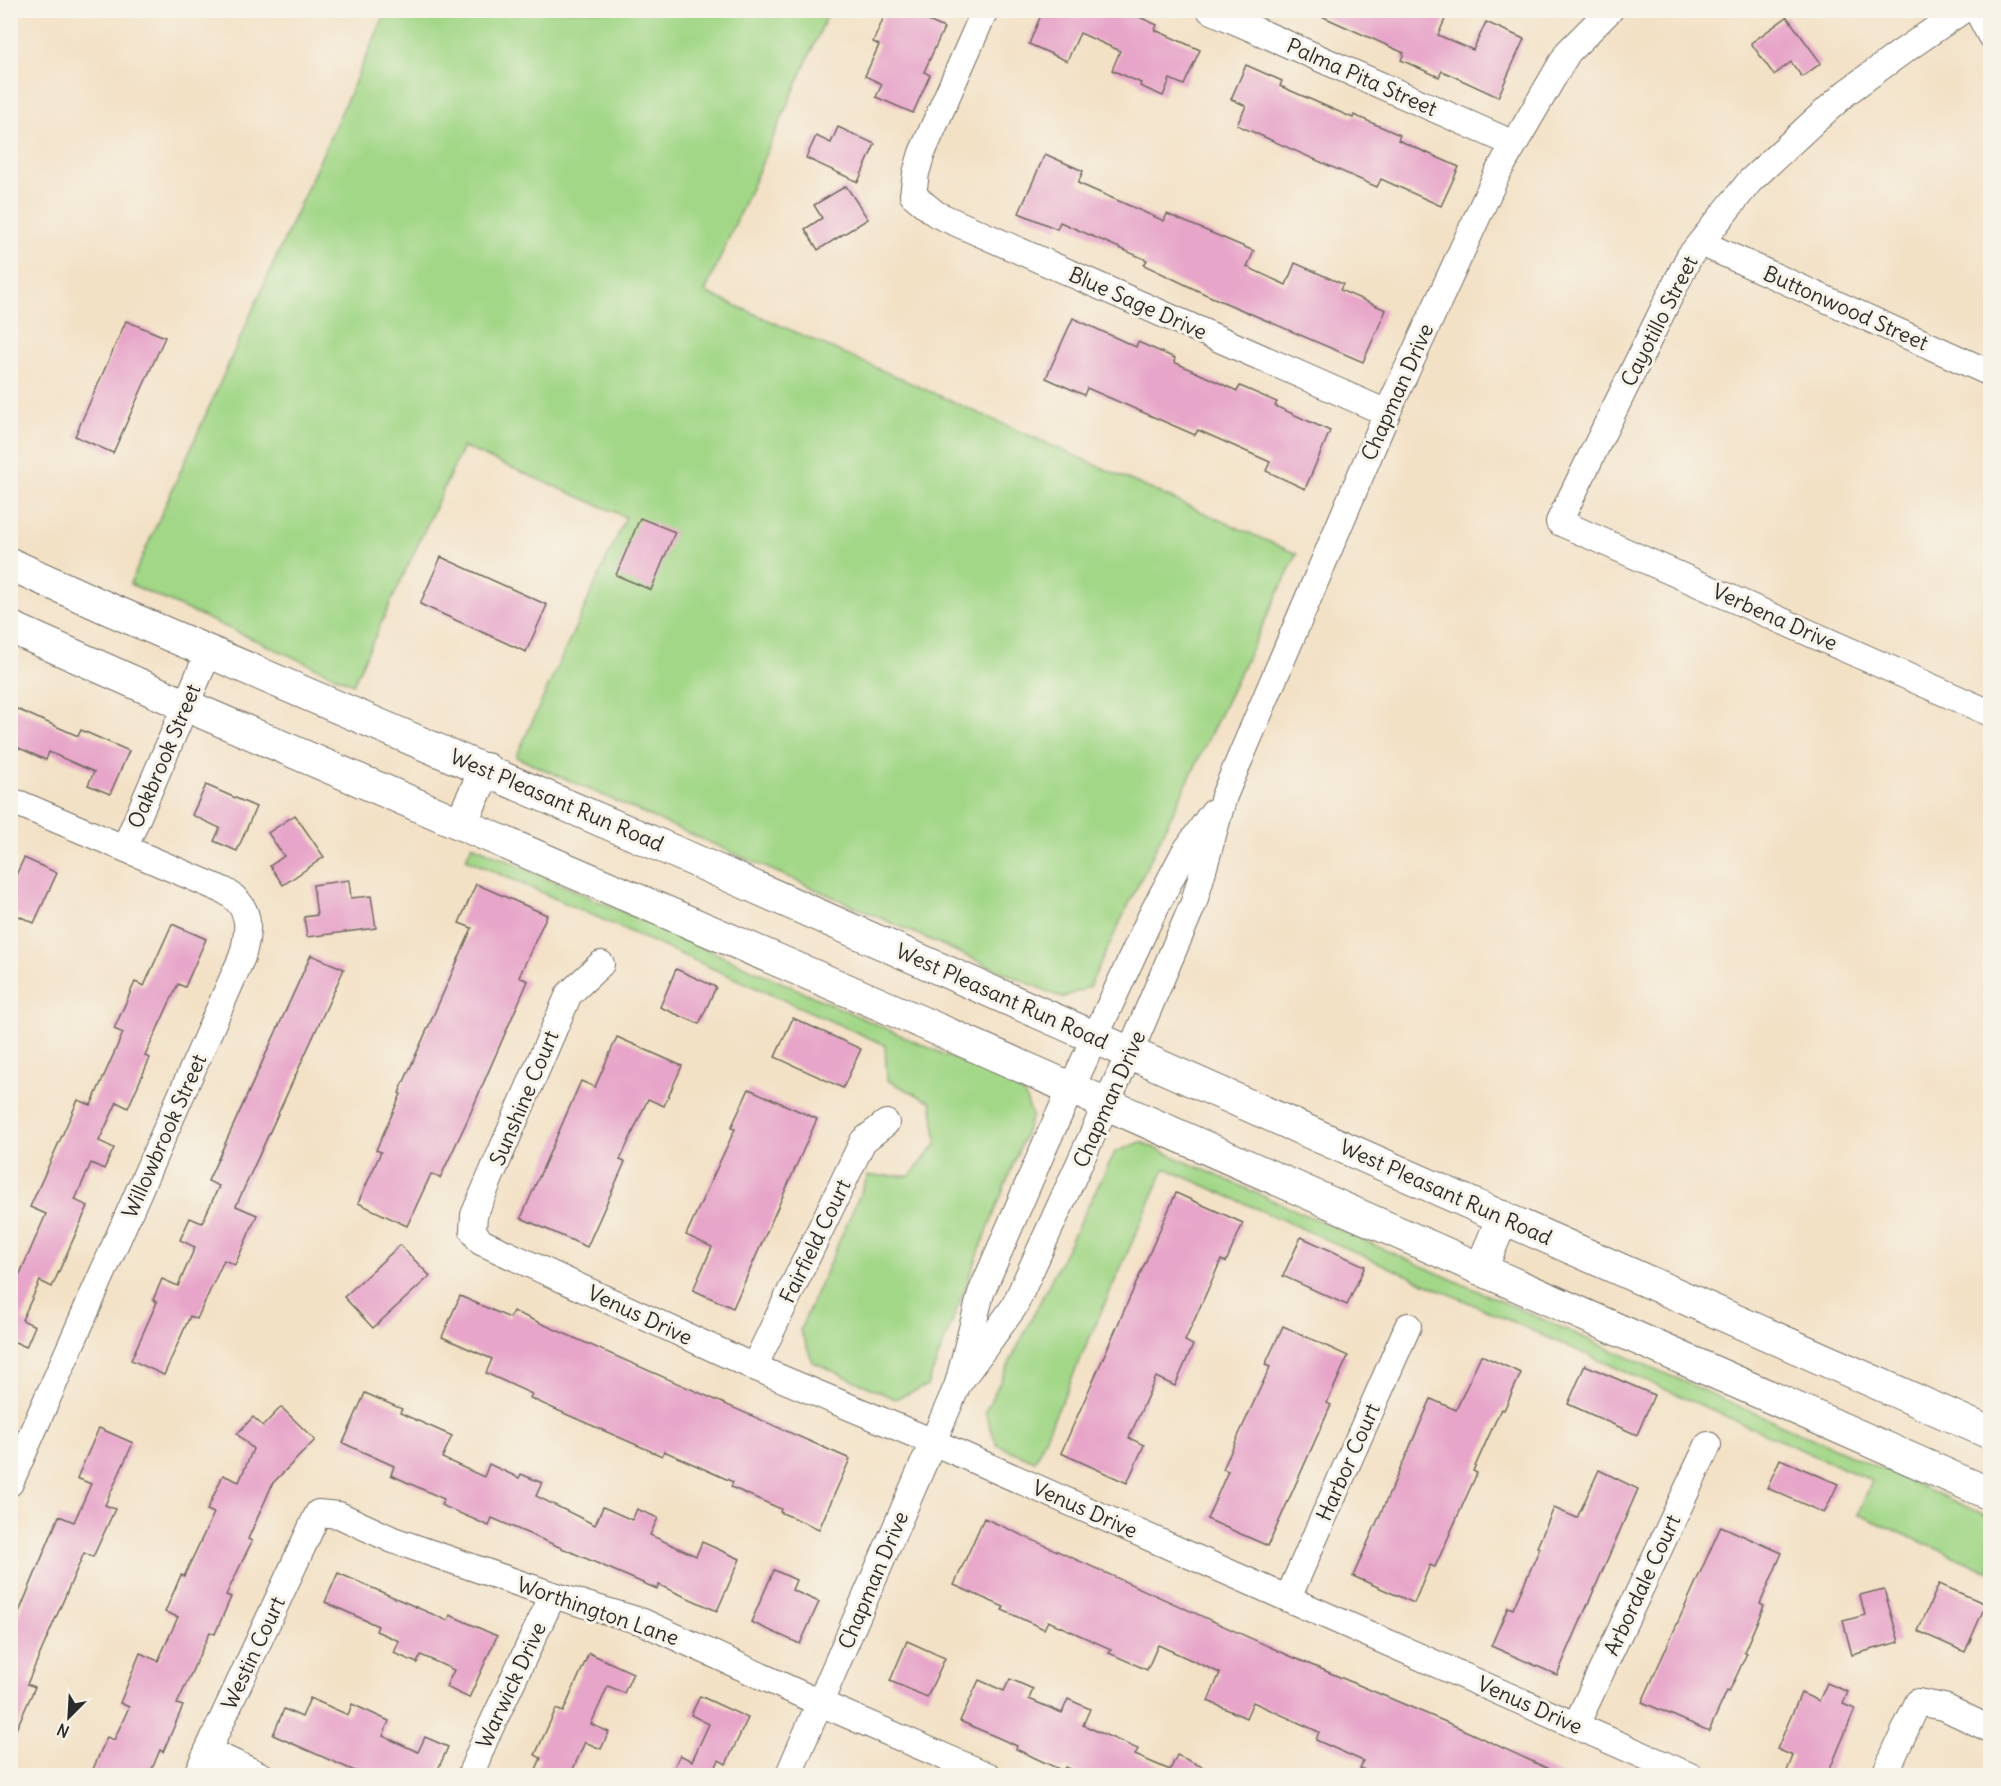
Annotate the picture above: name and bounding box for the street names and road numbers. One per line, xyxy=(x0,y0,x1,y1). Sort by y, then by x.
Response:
street label: Palma Pita Street xyxy=(1283,32,1441,122)
street label: Cayotillo Street xyxy=(1614,251,1704,391)
street label: Buttonwood Street xyxy=(1759,260,1933,356)
street label: Blue Sage Drive xyxy=(1065,261,1211,345)
street label: Chapman Drive xyxy=(1355,319,1439,465)
street label: Verbena Drive xyxy=(1708,577,1842,657)
street label: Oakbrook Street xyxy=(121,680,207,832)
street label: West Pleasant Run Road xyxy=(446,743,668,857)
street label: West Pleasant Run Road xyxy=(892,937,1112,1055)
street label: Sunshine Court xyxy=(483,1026,565,1170)
street label: Chapman Drive xyxy=(1067,1026,1151,1172)
street label: Willowbrook Street xyxy=(116,1050,212,1222)
street label: West Pleasant Run Road xyxy=(1336,1133,1556,1251)
street label: Fairfield Court xyxy=(773,1175,857,1307)
street label: Venus Drive xyxy=(583,1279,697,1351)
street label: Harbor Court xyxy=(1310,1399,1386,1525)
street label: Venus Drive xyxy=(1028,1474,1142,1544)
street label: Chapman Drive xyxy=(832,1507,914,1653)
street label: Arbordale Court xyxy=(1598,1510,1686,1660)
street label: Worthington Lane xyxy=(514,1571,682,1651)
street label: Westin Court xyxy=(215,1592,291,1714)
street label: Warwick Drive xyxy=(470,1618,552,1752)
street label: Venus Drive xyxy=(1473,1670,1587,1740)

